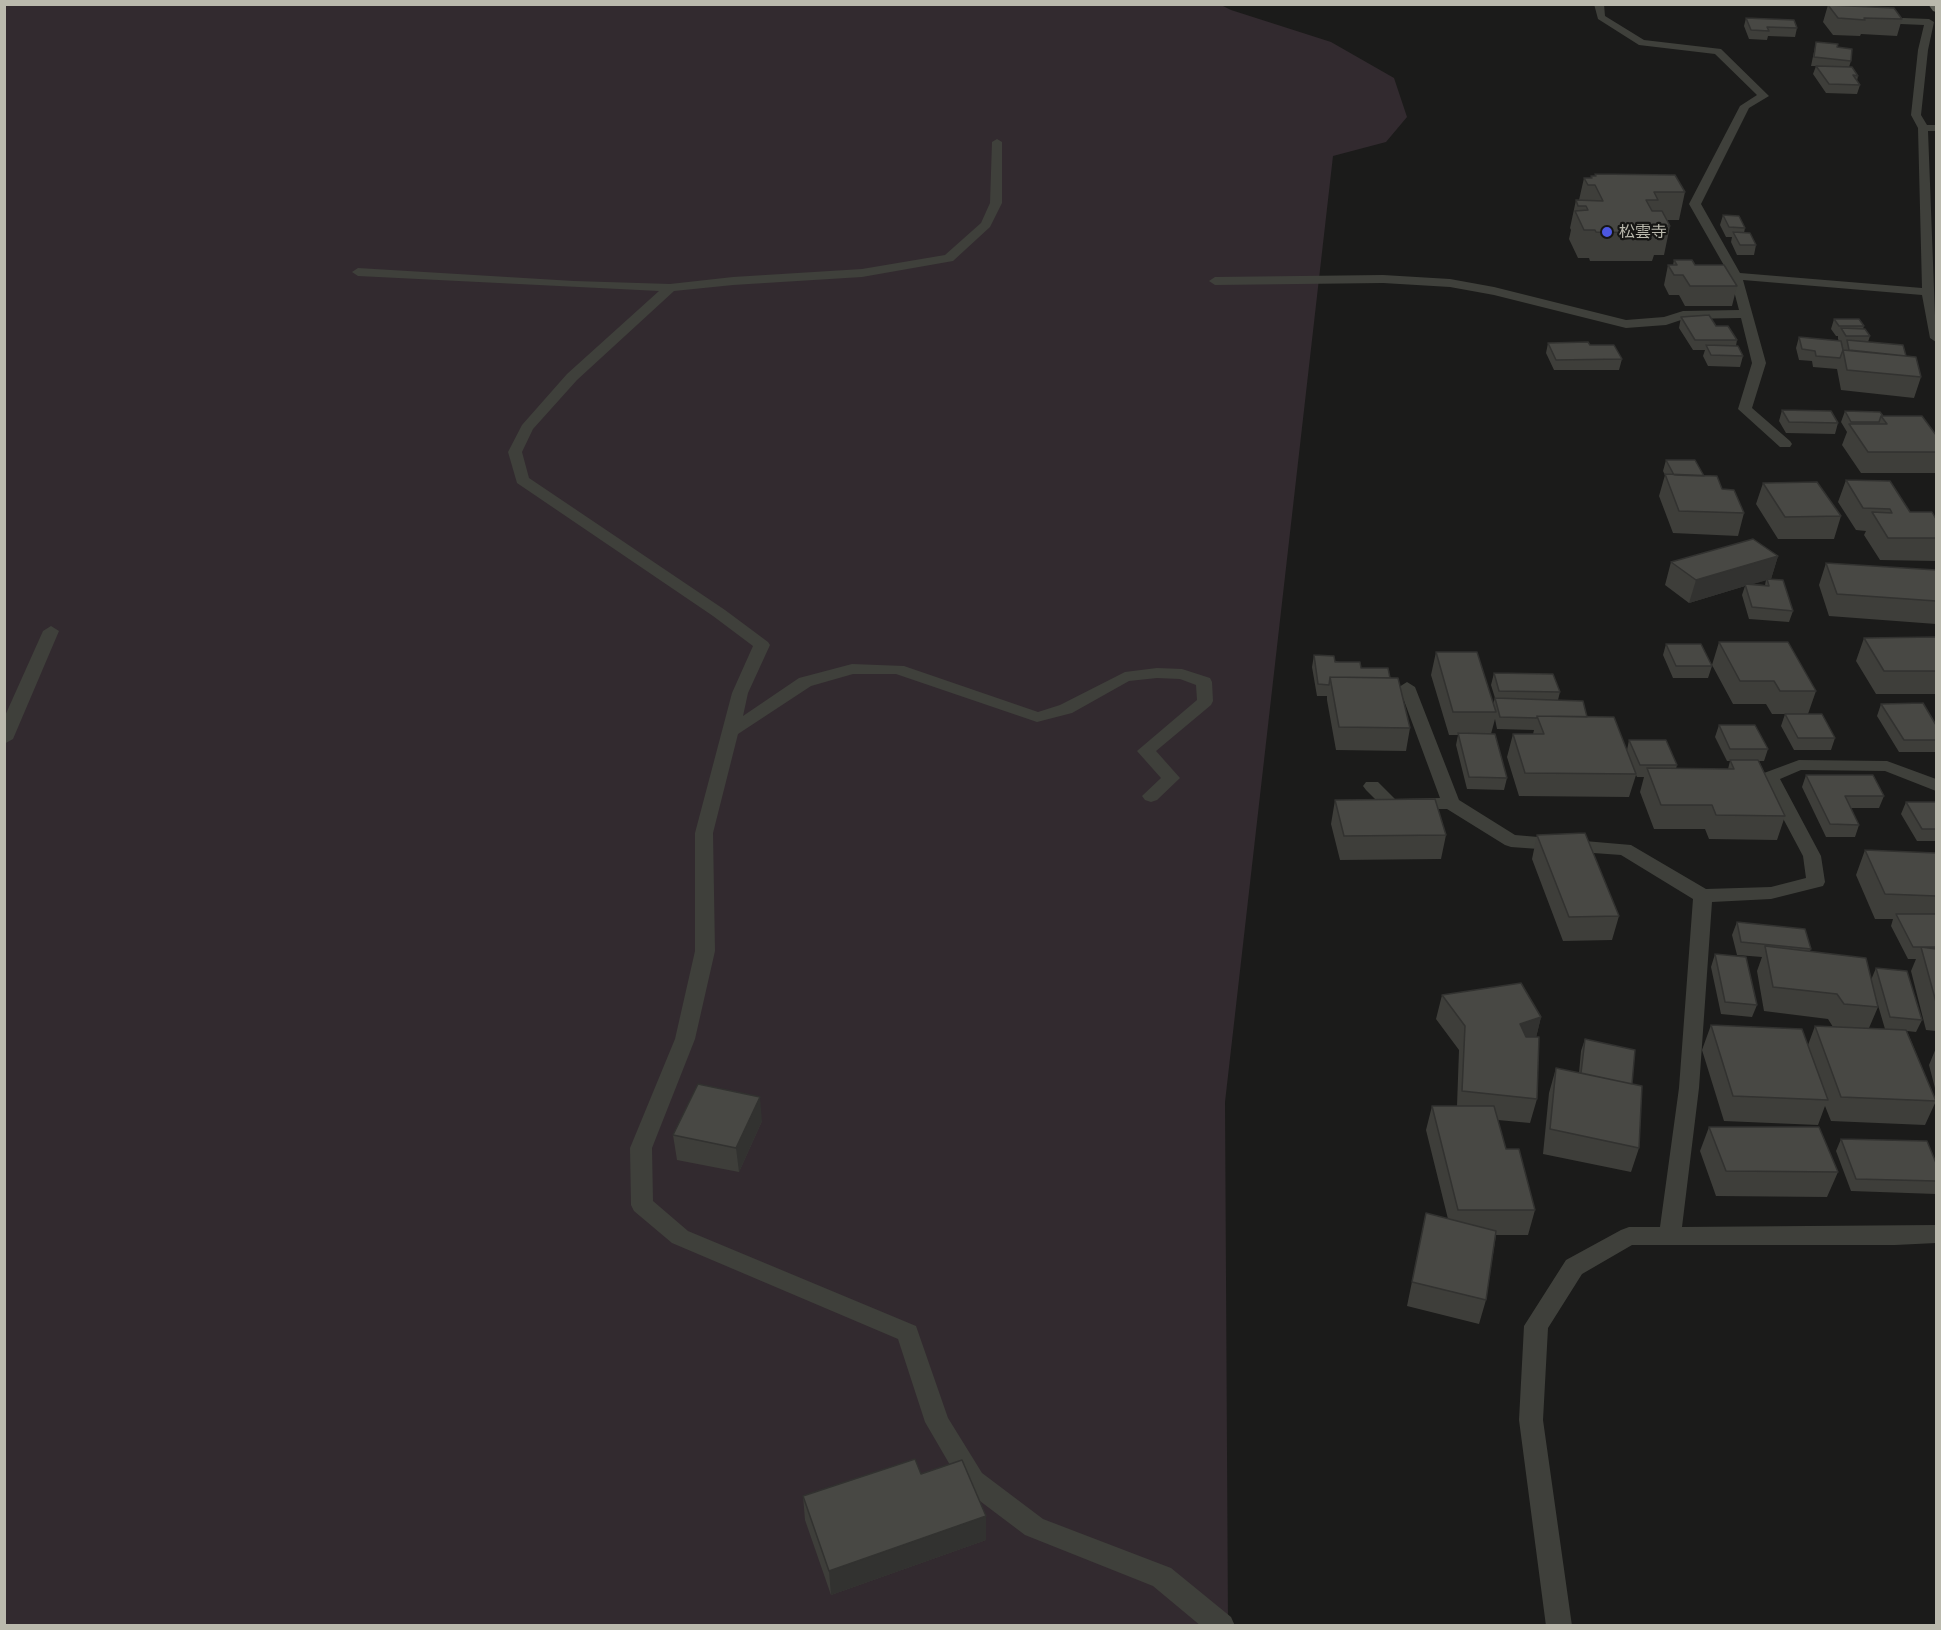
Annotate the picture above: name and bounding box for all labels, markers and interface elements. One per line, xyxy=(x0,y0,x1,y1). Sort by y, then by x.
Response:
place label: 松雲寺 xyxy=(1619,222,1667,242)
marker: 松雲寺 xyxy=(1600,225,1614,239)

